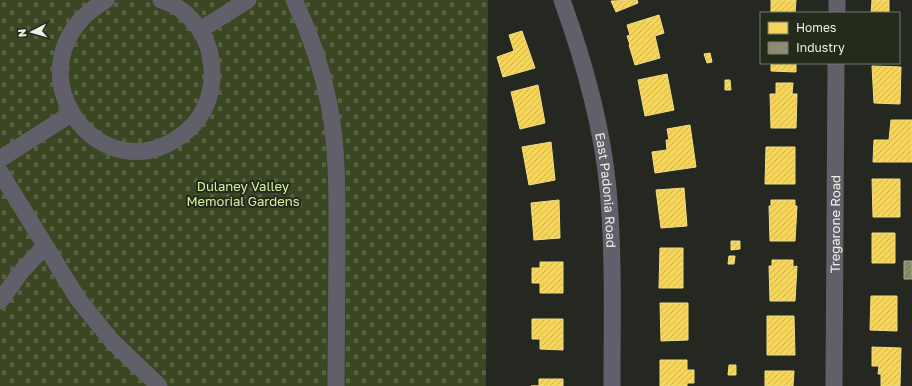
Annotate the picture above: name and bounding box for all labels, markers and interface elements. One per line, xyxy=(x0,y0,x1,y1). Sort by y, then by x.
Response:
north arrow xyxy=(12,12,52,52)
legend xyxy=(760,12,900,64)
text: Homes xyxy=(796,20,836,35)
text: N xyxy=(15,28,28,38)
text: Industry xyxy=(796,40,845,55)
street label: East Padonia Road xyxy=(592,131,620,248)
street label: Tregarone Road xyxy=(827,175,843,273)
park label: Dulaney Valley Memorial Gardens xyxy=(186,178,300,209)

